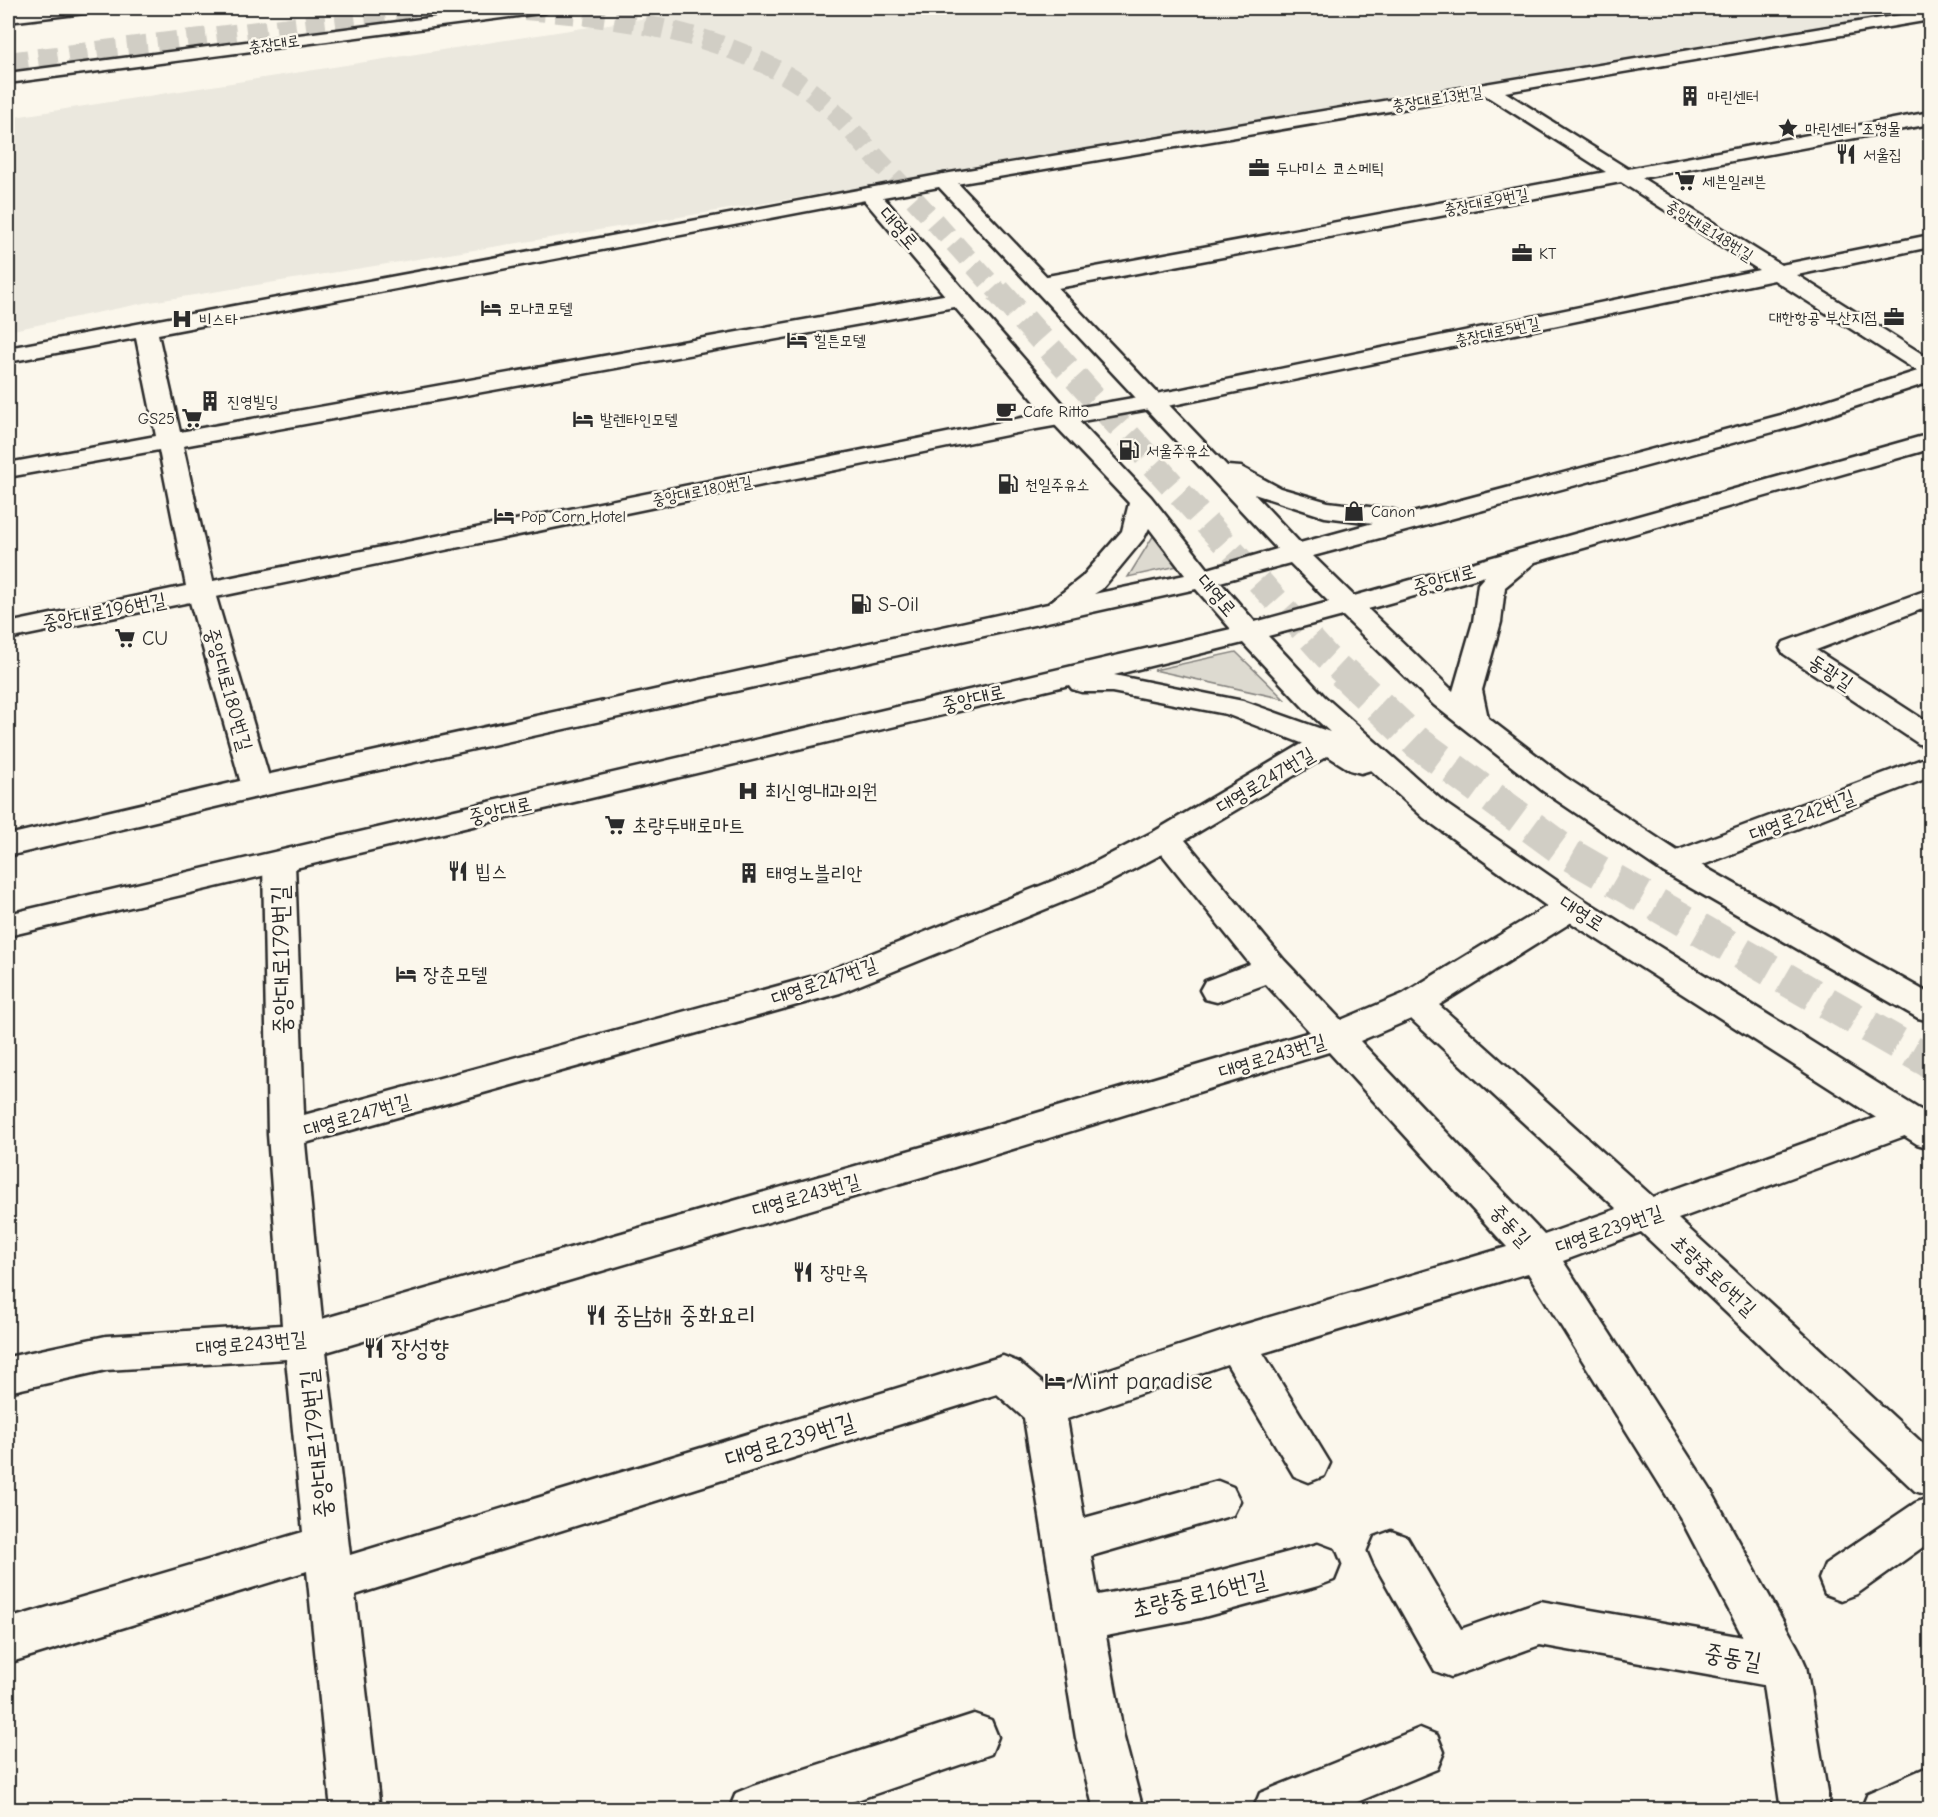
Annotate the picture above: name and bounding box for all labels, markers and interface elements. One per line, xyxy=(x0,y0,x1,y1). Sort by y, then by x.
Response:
street label: 충장대로 xyxy=(247,31,301,56)
street label: 충장대로13번길 xyxy=(1390,83,1484,115)
building icon: 마린센터 xyxy=(1678,84,1702,108)
place label: 마린센터 xyxy=(1707,88,1759,106)
place icon: 마린센터 조형물 xyxy=(1776,116,1800,140)
place label: 마린센터 조형물 xyxy=(1805,120,1901,138)
restaurant icon: 서울집 xyxy=(1834,142,1858,166)
place label: 서울집 xyxy=(1863,146,1902,164)
office icon: 두나미스 코스메틱 xyxy=(1247,156,1271,180)
place label: 두나미스 코스메틱 xyxy=(1276,160,1384,178)
supermarket icon: 세븐일레븐 xyxy=(1673,169,1697,193)
place label: 세븐일레븐 xyxy=(1702,173,1766,191)
street label: 충장대로9번길 xyxy=(1442,185,1530,219)
street label: 중앙대로148번길 xyxy=(1662,197,1757,265)
street label: 대영로 xyxy=(874,203,923,254)
office icon: KT xyxy=(1510,241,1534,265)
place label: KT xyxy=(1539,245,1557,263)
hotel icon: 모나코모텔 xyxy=(479,296,503,320)
place label: 모나코모텔 xyxy=(508,300,573,318)
office icon: 대한항공 부산지점 xyxy=(1882,305,1906,329)
hospital icon: 비스타 xyxy=(170,307,194,331)
place label: 대한항공 부산지점 xyxy=(1769,309,1877,327)
place label: 비스타 xyxy=(199,311,238,329)
street label: 충장대로5번길 xyxy=(1453,314,1541,350)
hotel icon: 힐튼모텔 xyxy=(785,328,809,352)
place label: 힐튼모텔 xyxy=(814,332,866,350)
building icon: 진영빌딩 xyxy=(198,389,222,413)
place label: 진영빌딩 xyxy=(227,393,279,411)
cafe icon: Cafe Ritto xyxy=(994,399,1018,423)
place label: Cafe Ritto xyxy=(1023,403,1089,421)
supermarket icon: GS25 xyxy=(180,406,204,430)
hotel icon: 발렌타인모텔 xyxy=(571,407,595,431)
place label: GS25 xyxy=(138,410,175,428)
place label: 발렌타인모텔 xyxy=(600,411,677,429)
fuel station icon: 서울주유소 xyxy=(1117,438,1141,462)
place label: 서울주유소 xyxy=(1146,442,1210,460)
street label: 중앙대로180번길 xyxy=(651,472,754,510)
fuel station icon: 천일주유소 xyxy=(996,472,1020,496)
place label: 천일주유소 xyxy=(1025,476,1089,494)
shop icon: Canon xyxy=(1342,499,1366,523)
place label: Canon xyxy=(1371,503,1415,521)
hotel icon: Pop Corn Hotel xyxy=(492,504,516,528)
place label: Pop Corn Hotel xyxy=(521,508,626,526)
street label: 중앙대로 xyxy=(1410,560,1478,599)
street label: 대영로 xyxy=(1192,570,1241,621)
street label: 중앙대로196번길 xyxy=(40,588,168,635)
fuel station icon: S-Oil xyxy=(849,592,873,616)
place label: S-Oil xyxy=(878,593,919,616)
street label: 중앙대로180번길 xyxy=(200,625,257,753)
supermarket icon: CU xyxy=(113,626,137,650)
place label: CU xyxy=(142,627,168,650)
street label: 동광길 xyxy=(1804,650,1857,695)
street label: 중앙대로 xyxy=(939,680,1007,717)
street label: 대영로247번길 xyxy=(1212,742,1318,819)
hospital icon: 최신영내과의원 xyxy=(736,779,760,803)
place label: 최신영내과의원 xyxy=(765,780,878,803)
street label: 대영로242번길 xyxy=(1746,785,1858,846)
street label: 중앙대로 xyxy=(466,792,534,829)
supermarket icon: 초량두배로마트 xyxy=(603,813,627,837)
place label: 초량두배로마트 xyxy=(632,814,745,837)
restaurant icon: 빕스 xyxy=(446,859,470,883)
place label: 빕스 xyxy=(475,860,507,883)
building icon: 태영노블리안 xyxy=(737,861,761,885)
place label: 태영노블리안 xyxy=(766,862,863,885)
street label: 중앙대로179번길 xyxy=(266,885,296,1035)
street label: 대영로 xyxy=(1555,891,1608,936)
street label: 대영로247번길 xyxy=(768,953,880,1010)
hotel icon: 장춘모텔 xyxy=(394,962,418,986)
place label: 장춘모텔 xyxy=(423,963,487,986)
street label: 대영로243번길 xyxy=(1216,1029,1328,1084)
street label: 대영로247번길 xyxy=(301,1089,413,1142)
street label: 대영로243번길 xyxy=(750,1169,862,1222)
street label: 중동길 xyxy=(1486,1200,1536,1251)
street label: 대영로239번길 xyxy=(1553,1200,1666,1259)
street label: 초량중로6번길 xyxy=(1667,1230,1761,1320)
restaurant icon: 장만옥 xyxy=(791,1260,815,1284)
place label: 장만옥 xyxy=(820,1261,868,1284)
place label: 중남해 중화요리 xyxy=(613,1301,756,1329)
restaurant icon: 중남해 중화요리 xyxy=(584,1303,608,1327)
street label: 대영로243번길 xyxy=(195,1327,307,1360)
place label: 장성향 xyxy=(391,1334,449,1362)
restaurant icon: 장성향 xyxy=(362,1336,386,1360)
place label: Mint paradise xyxy=(1072,1367,1212,1395)
street label: 중앙대로179번길 xyxy=(294,1368,338,1520)
hotel icon: Mint paradise xyxy=(1043,1369,1067,1393)
street label: 대영로239번길 xyxy=(722,1407,858,1473)
street label: 초량중로16번길 xyxy=(1128,1565,1270,1623)
street label: 중동길 xyxy=(1702,1638,1764,1676)

